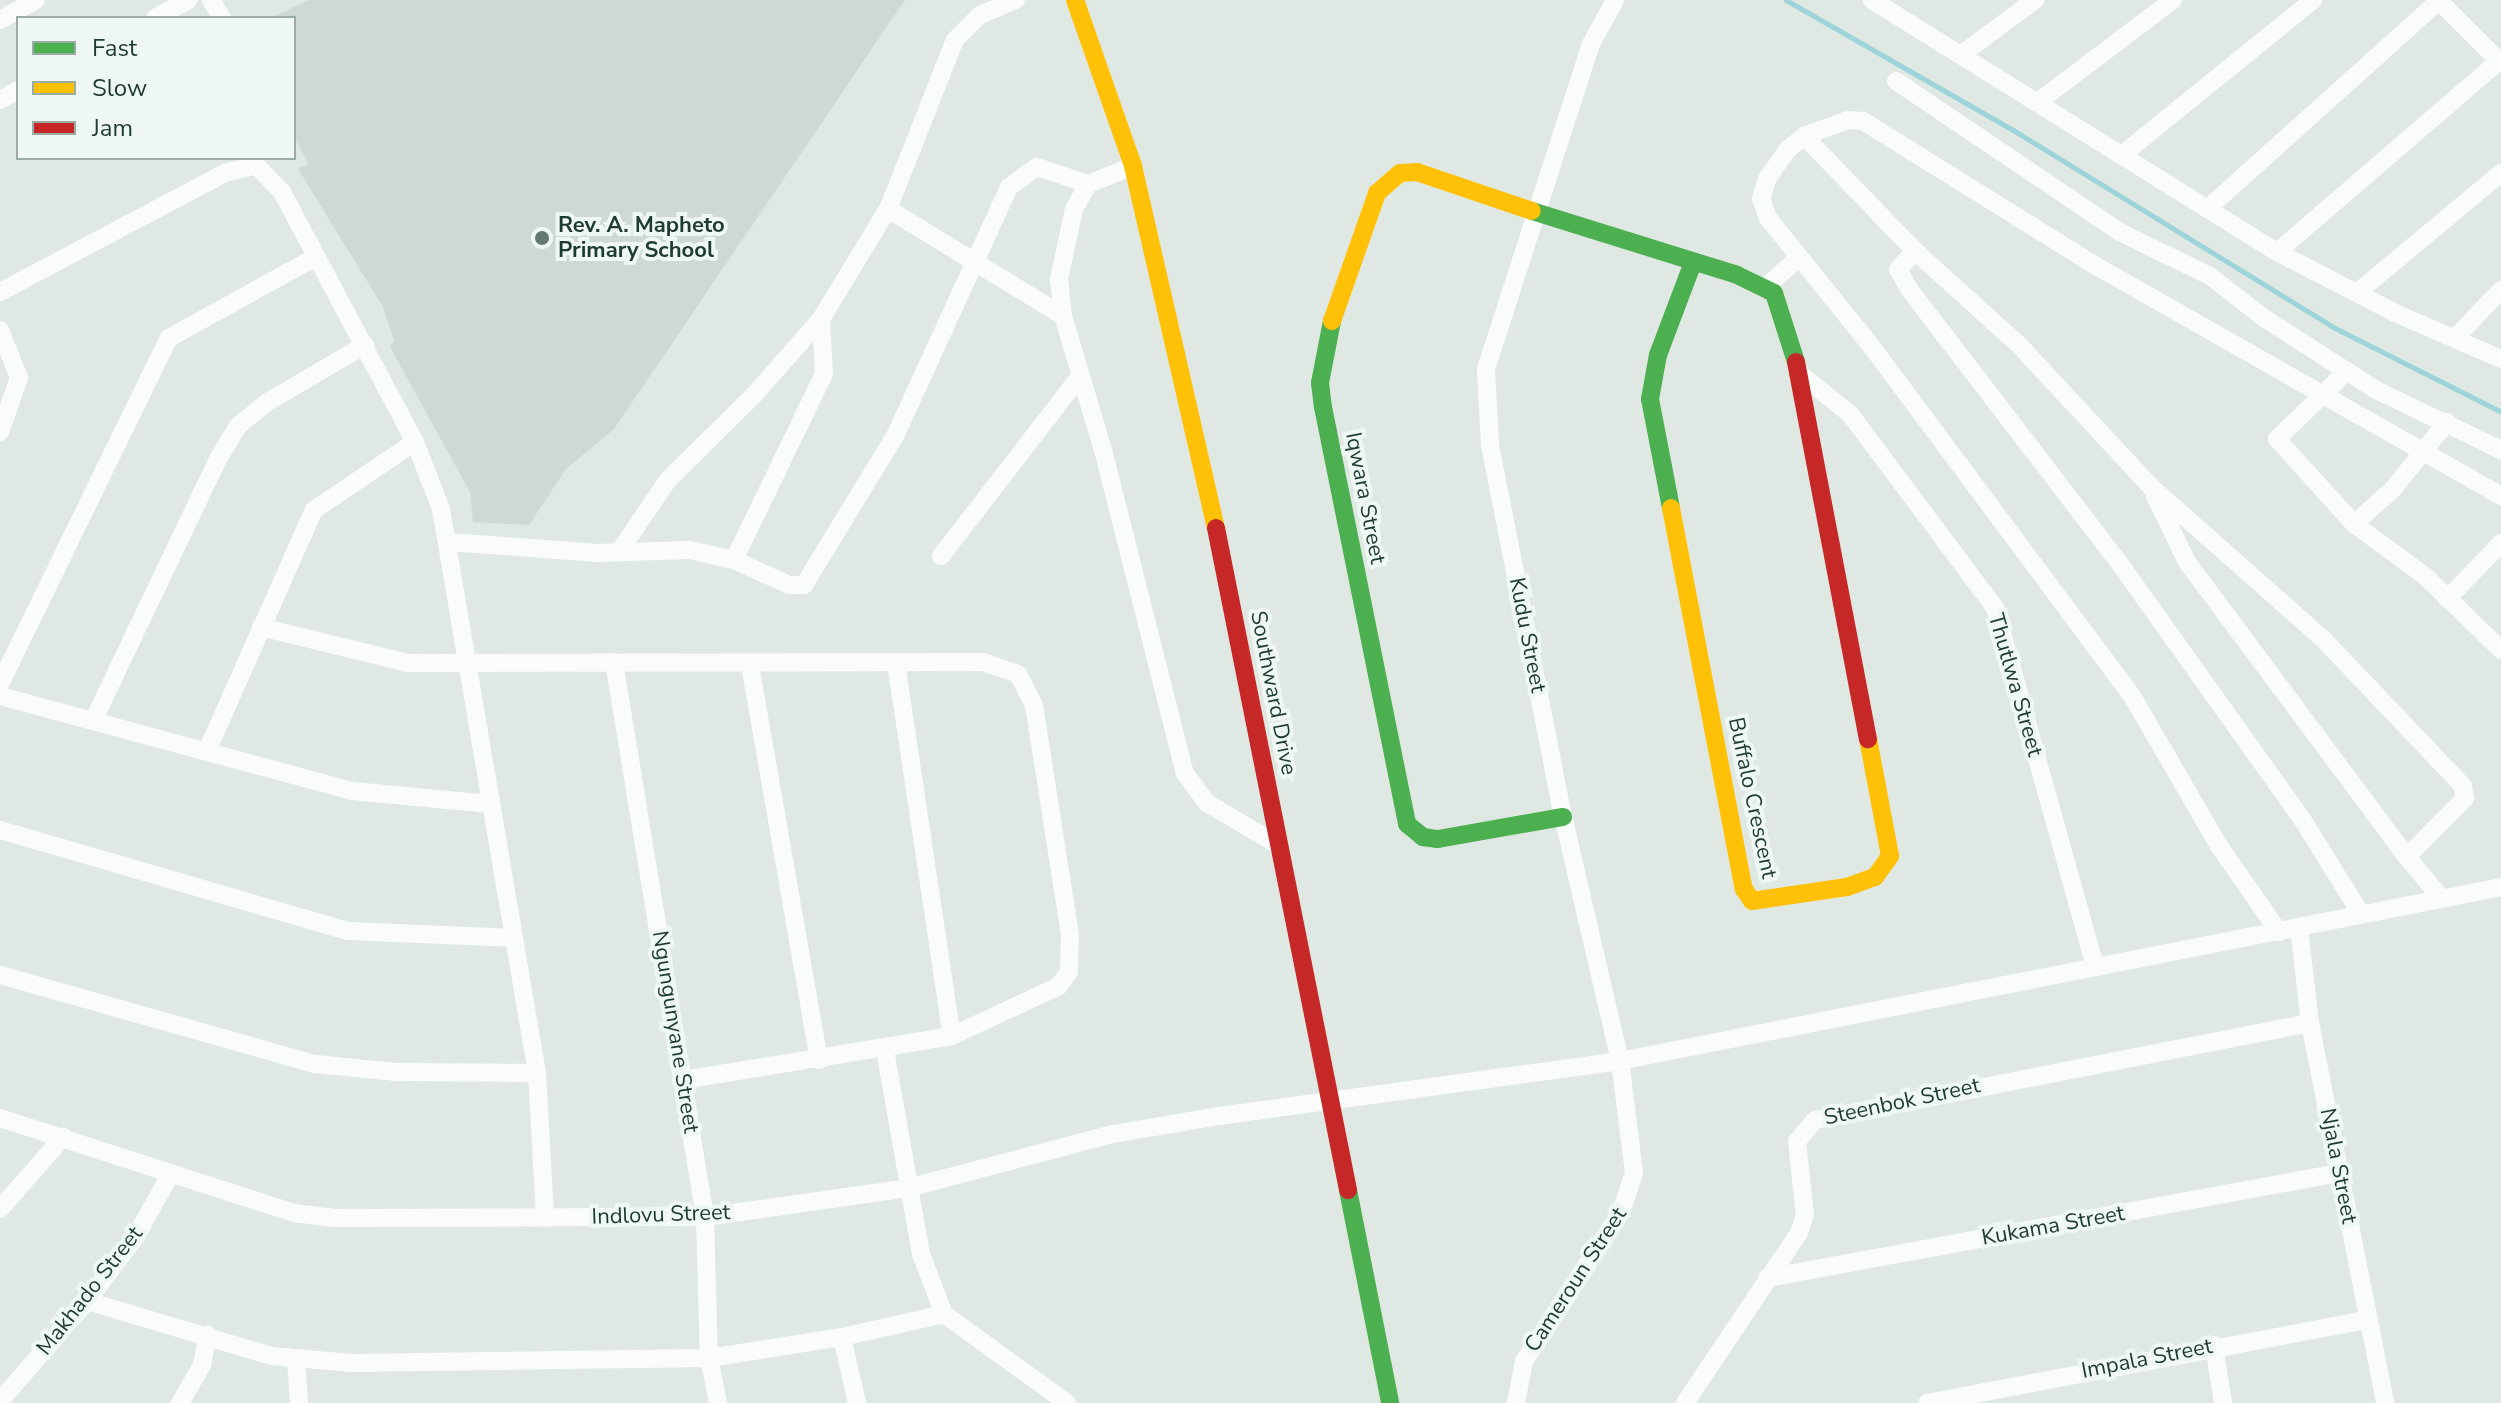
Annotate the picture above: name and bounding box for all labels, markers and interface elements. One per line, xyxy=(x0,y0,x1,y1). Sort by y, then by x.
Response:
legend xyxy=(16,16,296,160)
text: Fast xyxy=(92,32,137,64)
text: Slow xyxy=(92,72,147,104)
text: Jam xyxy=(92,112,133,144)
place label: Rev. A. Mapheto Primary School xyxy=(558,212,725,264)
marker: Rev. A. Mapheto Primary School xyxy=(533,229,551,247)
street label: Iqwara Street xyxy=(1339,430,1391,566)
street label: Kudu Street xyxy=(1503,575,1551,695)
street label: Southward Drive xyxy=(1244,609,1302,777)
street label: Thutlwa Street xyxy=(1982,610,2048,760)
street label: Buffalo Crescent xyxy=(1722,715,1782,881)
street label: Ngungunyane Street xyxy=(646,929,704,1135)
street label: Steenbok Street xyxy=(1822,1073,1982,1131)
street label: Njala Street xyxy=(2314,1106,2362,1226)
street label: Indlovu Street xyxy=(591,1199,731,1231)
street label: Kukama Street xyxy=(1980,1200,2126,1252)
street label: Cameroun Street xyxy=(1519,1203,1633,1357)
street label: Makhado Street xyxy=(31,1221,149,1361)
street label: Impala Street xyxy=(2079,1333,2215,1385)

